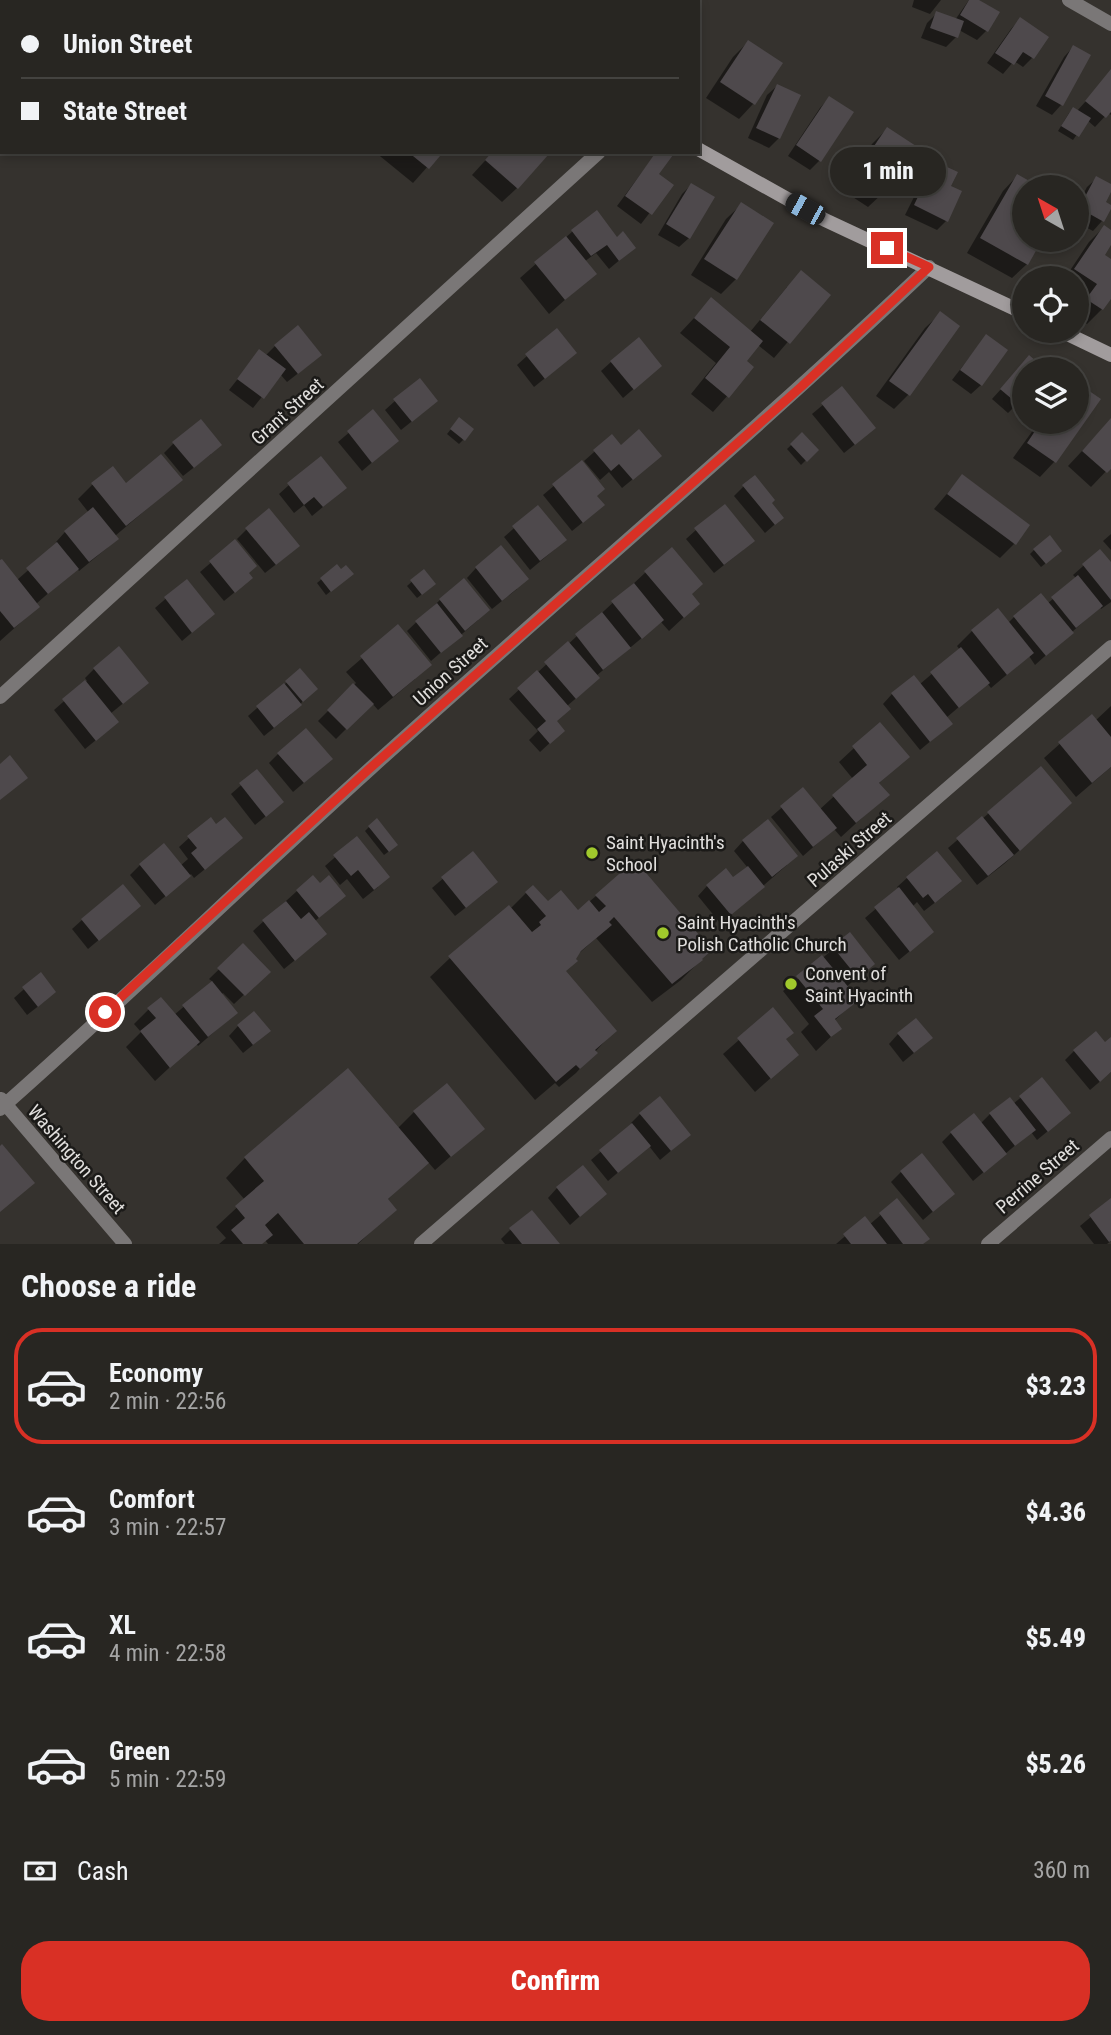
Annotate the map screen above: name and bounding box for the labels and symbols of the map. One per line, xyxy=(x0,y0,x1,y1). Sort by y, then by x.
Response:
callout: 1 min xyxy=(829,146,945,196)
north arrow xyxy=(1012,175,1088,252)
car xyxy=(782,190,829,228)
route end xyxy=(871,232,903,264)
street label: Grant Street xyxy=(246,373,328,450)
street label: Union Street xyxy=(409,632,492,711)
street label: Pulaski Street xyxy=(803,807,896,892)
place label: Saint Hyacinth's School xyxy=(606,831,725,876)
marker: Saint Hyacinth's School xyxy=(584,845,600,861)
place label: Saint Hyacinth's Polish Catholic Church xyxy=(677,911,847,956)
marker: Saint Hyacinth's Polish Catholic Church xyxy=(655,925,671,941)
place label: Convent of Saint Hyacinth xyxy=(805,962,913,1007)
marker: Convent of Saint Hyacinth xyxy=(783,976,799,992)
route start xyxy=(89,996,121,1028)
street label: Washington Street xyxy=(23,1100,130,1219)
street label: Perrine Street xyxy=(991,1134,1083,1219)

